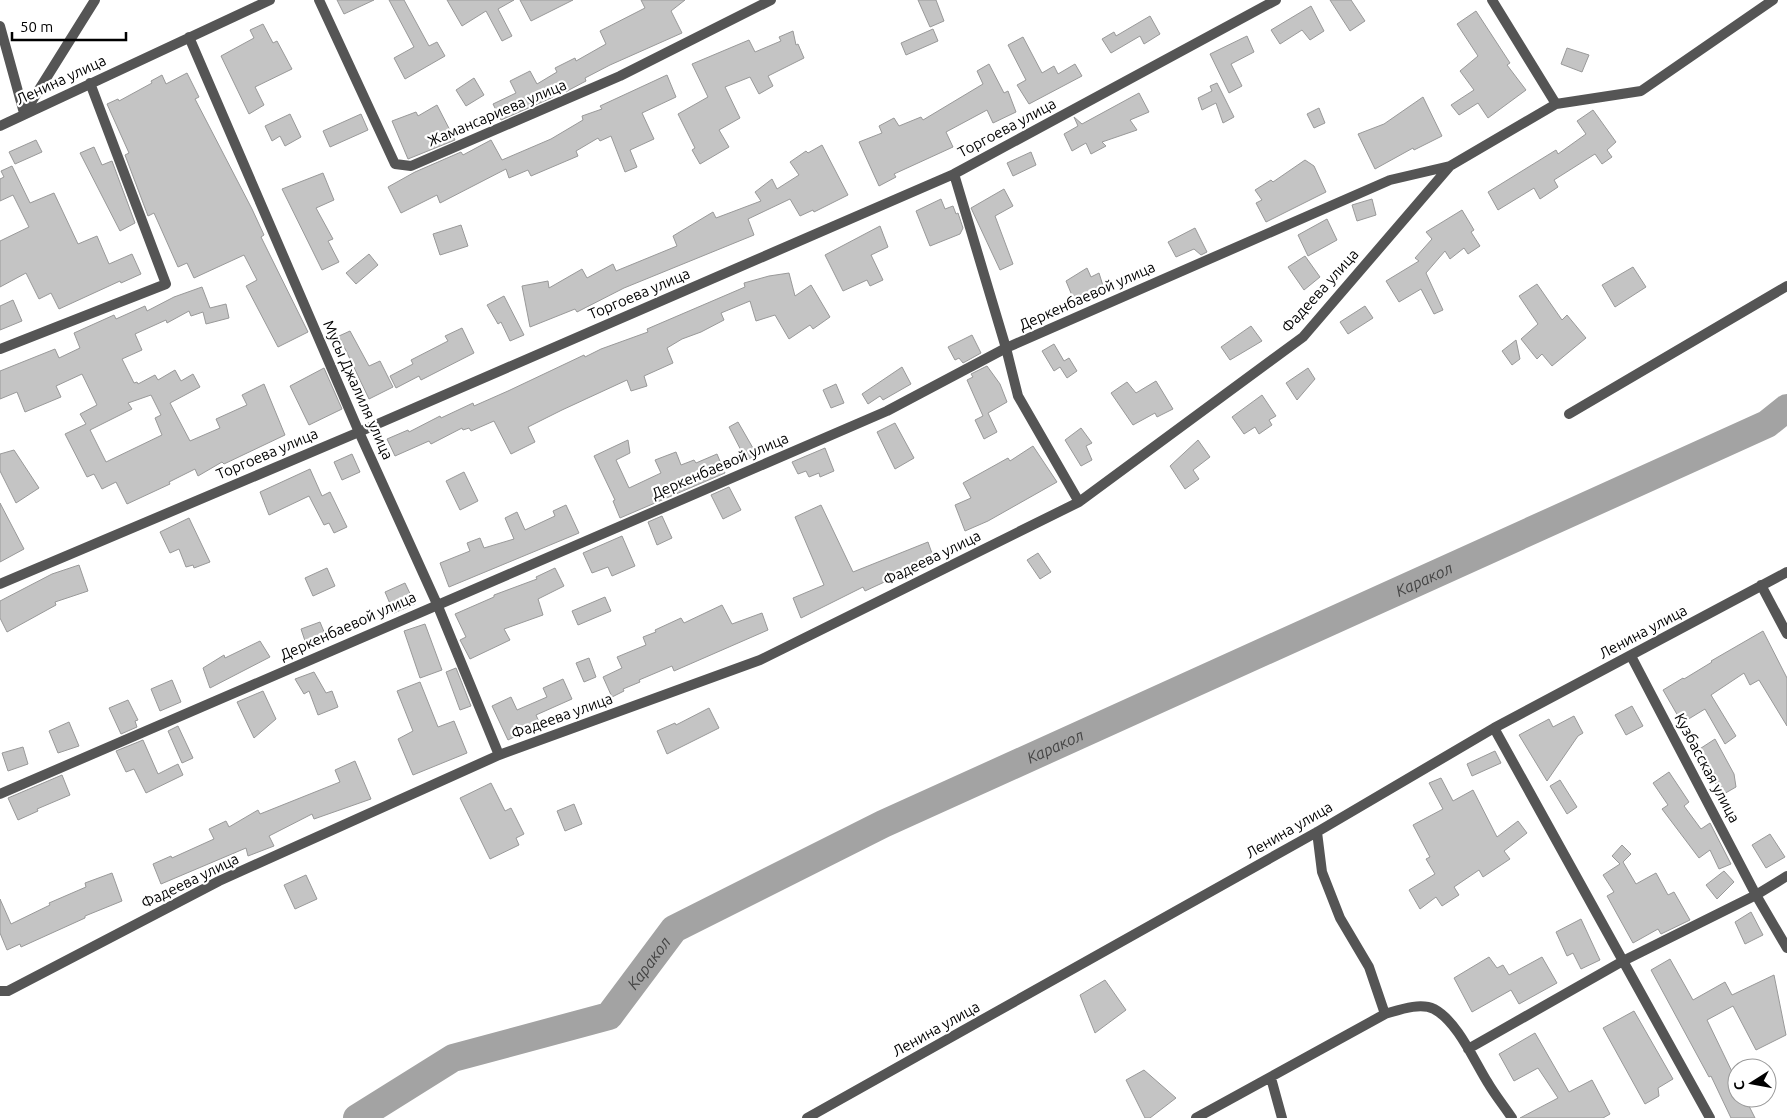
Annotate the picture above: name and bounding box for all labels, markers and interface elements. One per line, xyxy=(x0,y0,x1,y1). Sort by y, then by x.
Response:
scale bar xyxy=(12,10,126,42)
text: 50 m xyxy=(20,18,53,35)
street label: Ленина улица xyxy=(13,51,108,108)
street label: Жамансариева улица xyxy=(425,76,569,149)
street label: Торгоева улица xyxy=(955,95,1059,161)
street label: Фадеева улица xyxy=(1278,245,1362,336)
street label: Деркенбаевой улица xyxy=(1016,258,1158,333)
street label: Торгоева улица xyxy=(585,264,692,323)
street label: Мусы Джалиля улица xyxy=(320,318,397,462)
street label: Торгоева улица xyxy=(213,424,320,483)
street label: Деркенбаевой улица xyxy=(649,429,791,502)
street label: Фадеева улица xyxy=(880,527,983,588)
water label: Каракол xyxy=(1393,558,1455,600)
street label: Деркенбаевой улица xyxy=(277,588,419,663)
street label: Ленина улица xyxy=(1596,601,1690,662)
street label: Фадеева улица xyxy=(509,689,615,742)
street label: Кузбасская улица xyxy=(1671,710,1743,825)
water label: Каракол xyxy=(1024,725,1086,767)
street label: Ленина улица xyxy=(1242,798,1335,861)
street label: Фадеева улица xyxy=(138,850,241,911)
water label: Каракол xyxy=(623,933,674,993)
street label: Ленина улица xyxy=(889,998,982,1060)
north arrow xyxy=(1727,1058,1777,1108)
text: С xyxy=(1731,1080,1748,1091)

